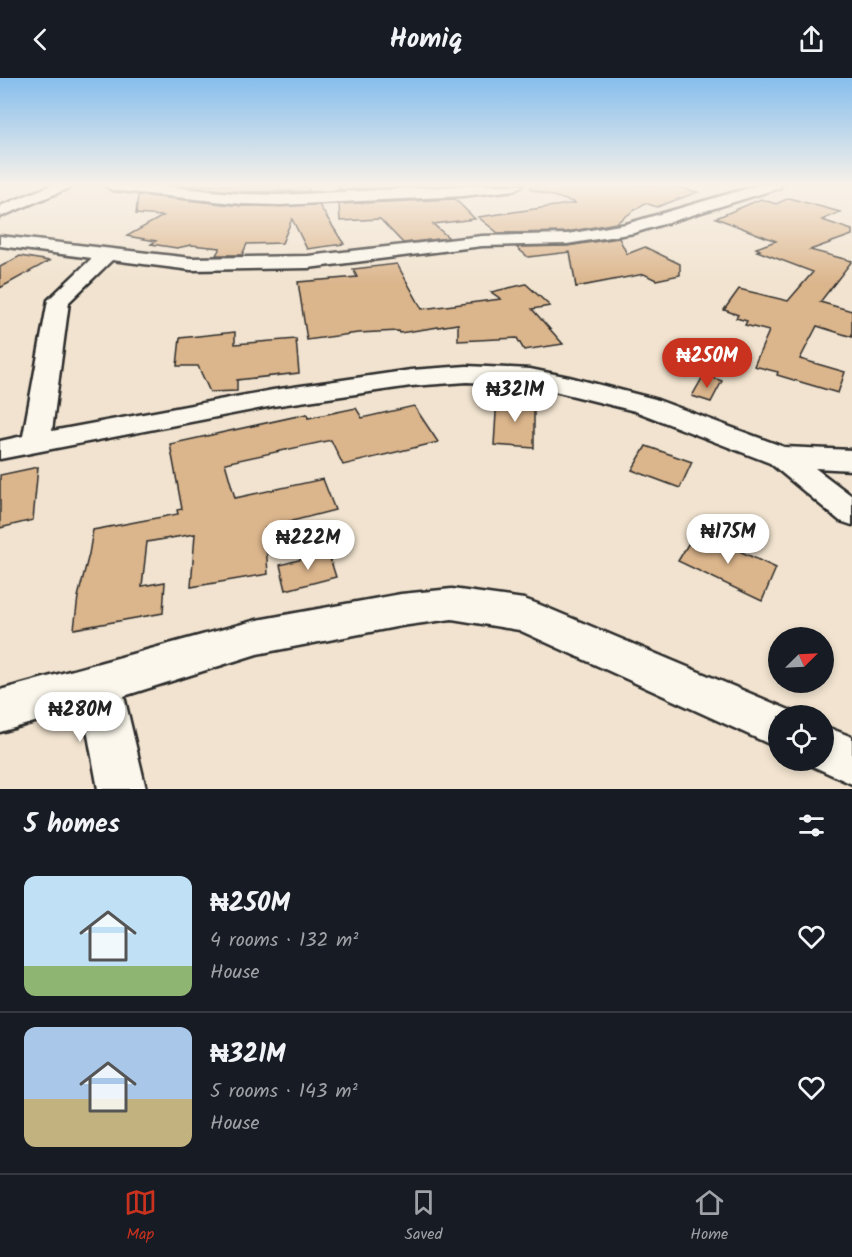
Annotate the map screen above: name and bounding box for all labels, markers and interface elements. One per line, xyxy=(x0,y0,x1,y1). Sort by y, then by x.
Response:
text: Homiq xyxy=(389,18,463,61)
icon: back xyxy=(24,23,57,56)
icon: share xyxy=(795,23,828,56)
pin: ₦250M xyxy=(665,338,749,389)
text: ₦250M xyxy=(676,341,738,373)
pin: ₦321M xyxy=(473,372,557,423)
text: ₦321M xyxy=(486,375,544,407)
pin: ₦175M xyxy=(686,514,770,565)
text: ₦175M xyxy=(700,517,756,549)
pin: ₦222M xyxy=(266,520,350,571)
text: ₦222M xyxy=(276,523,340,555)
north arrow xyxy=(768,627,834,693)
map controls xyxy=(768,627,834,771)
pin: ₦280M xyxy=(38,692,122,743)
text: ₦280M xyxy=(48,695,112,727)
button: locate xyxy=(768,705,834,771)
text: 5 homes xyxy=(24,804,120,846)
icon: filters xyxy=(795,809,828,842)
text: ₦250M xyxy=(210,883,290,925)
icon: home xyxy=(72,900,144,972)
icon: heart xyxy=(795,920,828,953)
text: 4 rooms · 132 m² xyxy=(210,925,358,957)
text: House xyxy=(210,957,260,989)
text: ₦321M xyxy=(210,1034,286,1076)
icon: home xyxy=(72,1051,144,1123)
icon: heart xyxy=(795,1071,828,1104)
text: 5 rooms · 143 m² xyxy=(210,1076,358,1108)
text: House xyxy=(210,1108,260,1140)
tab: Map xyxy=(124,1186,157,1247)
tab: Saved xyxy=(405,1186,443,1247)
tab: Home xyxy=(690,1186,728,1247)

